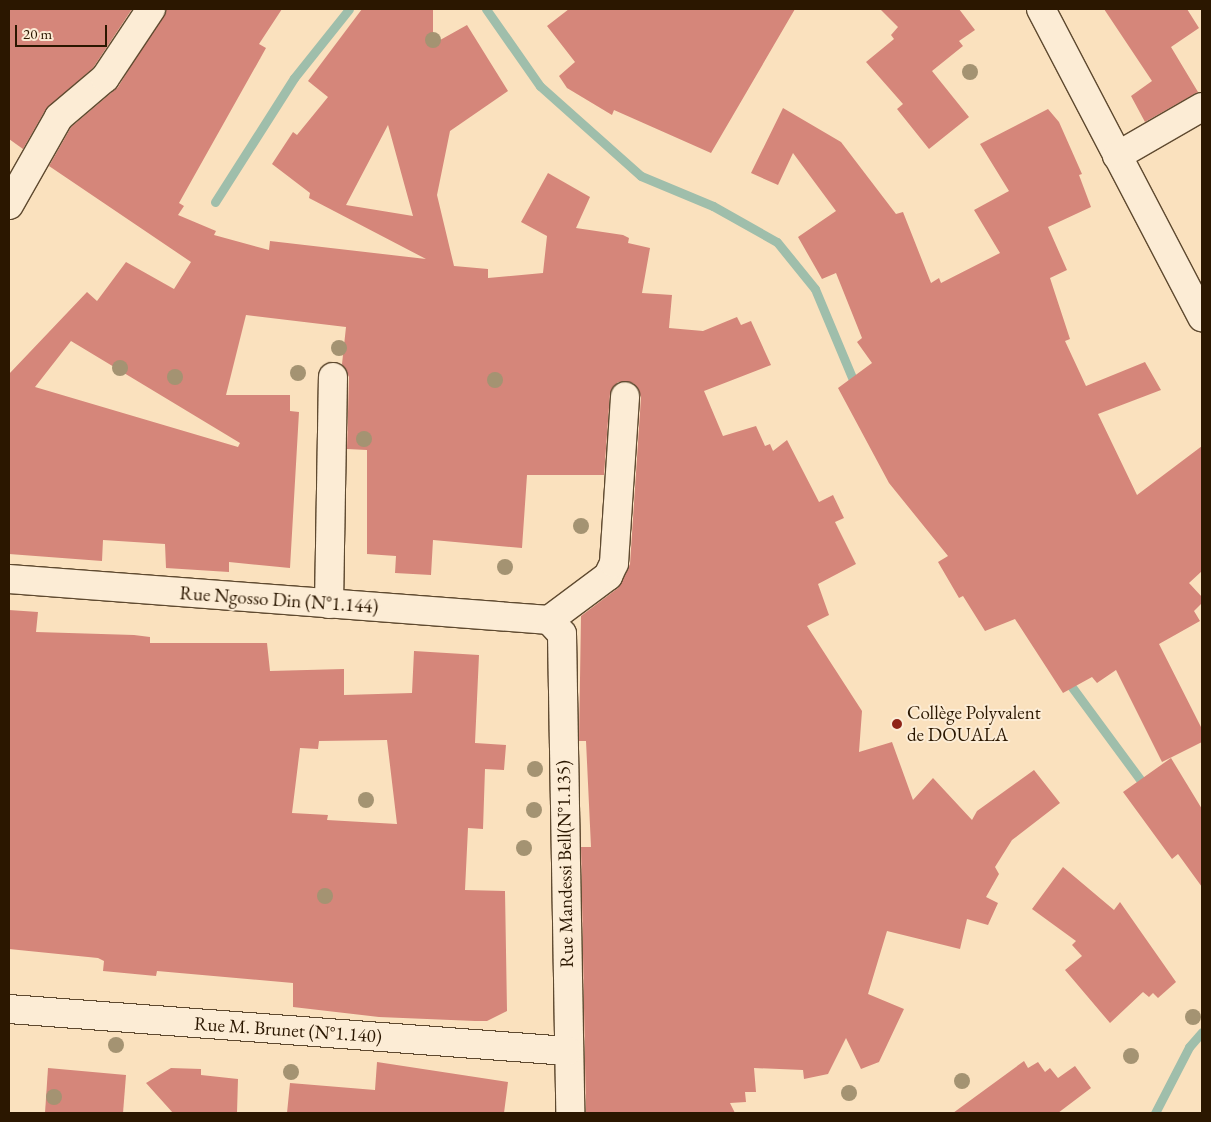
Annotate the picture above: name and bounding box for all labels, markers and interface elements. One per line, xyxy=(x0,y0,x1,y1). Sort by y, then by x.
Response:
scale bar xyxy=(18,15,110,47)
text: 20 m xyxy=(23,24,52,43)
street label: Rue Ngosso Din (N°1.144) xyxy=(179,582,379,618)
place label: Collège Polyvalent de DOUALA xyxy=(907,702,1041,746)
marker: Collège Polyvalent de DOUALA xyxy=(891,718,903,730)
street label: Rue Mandessi Bell(N°1.135) xyxy=(552,760,578,968)
street label: Rue M. Brunet (N°1.140) xyxy=(193,1012,383,1048)

